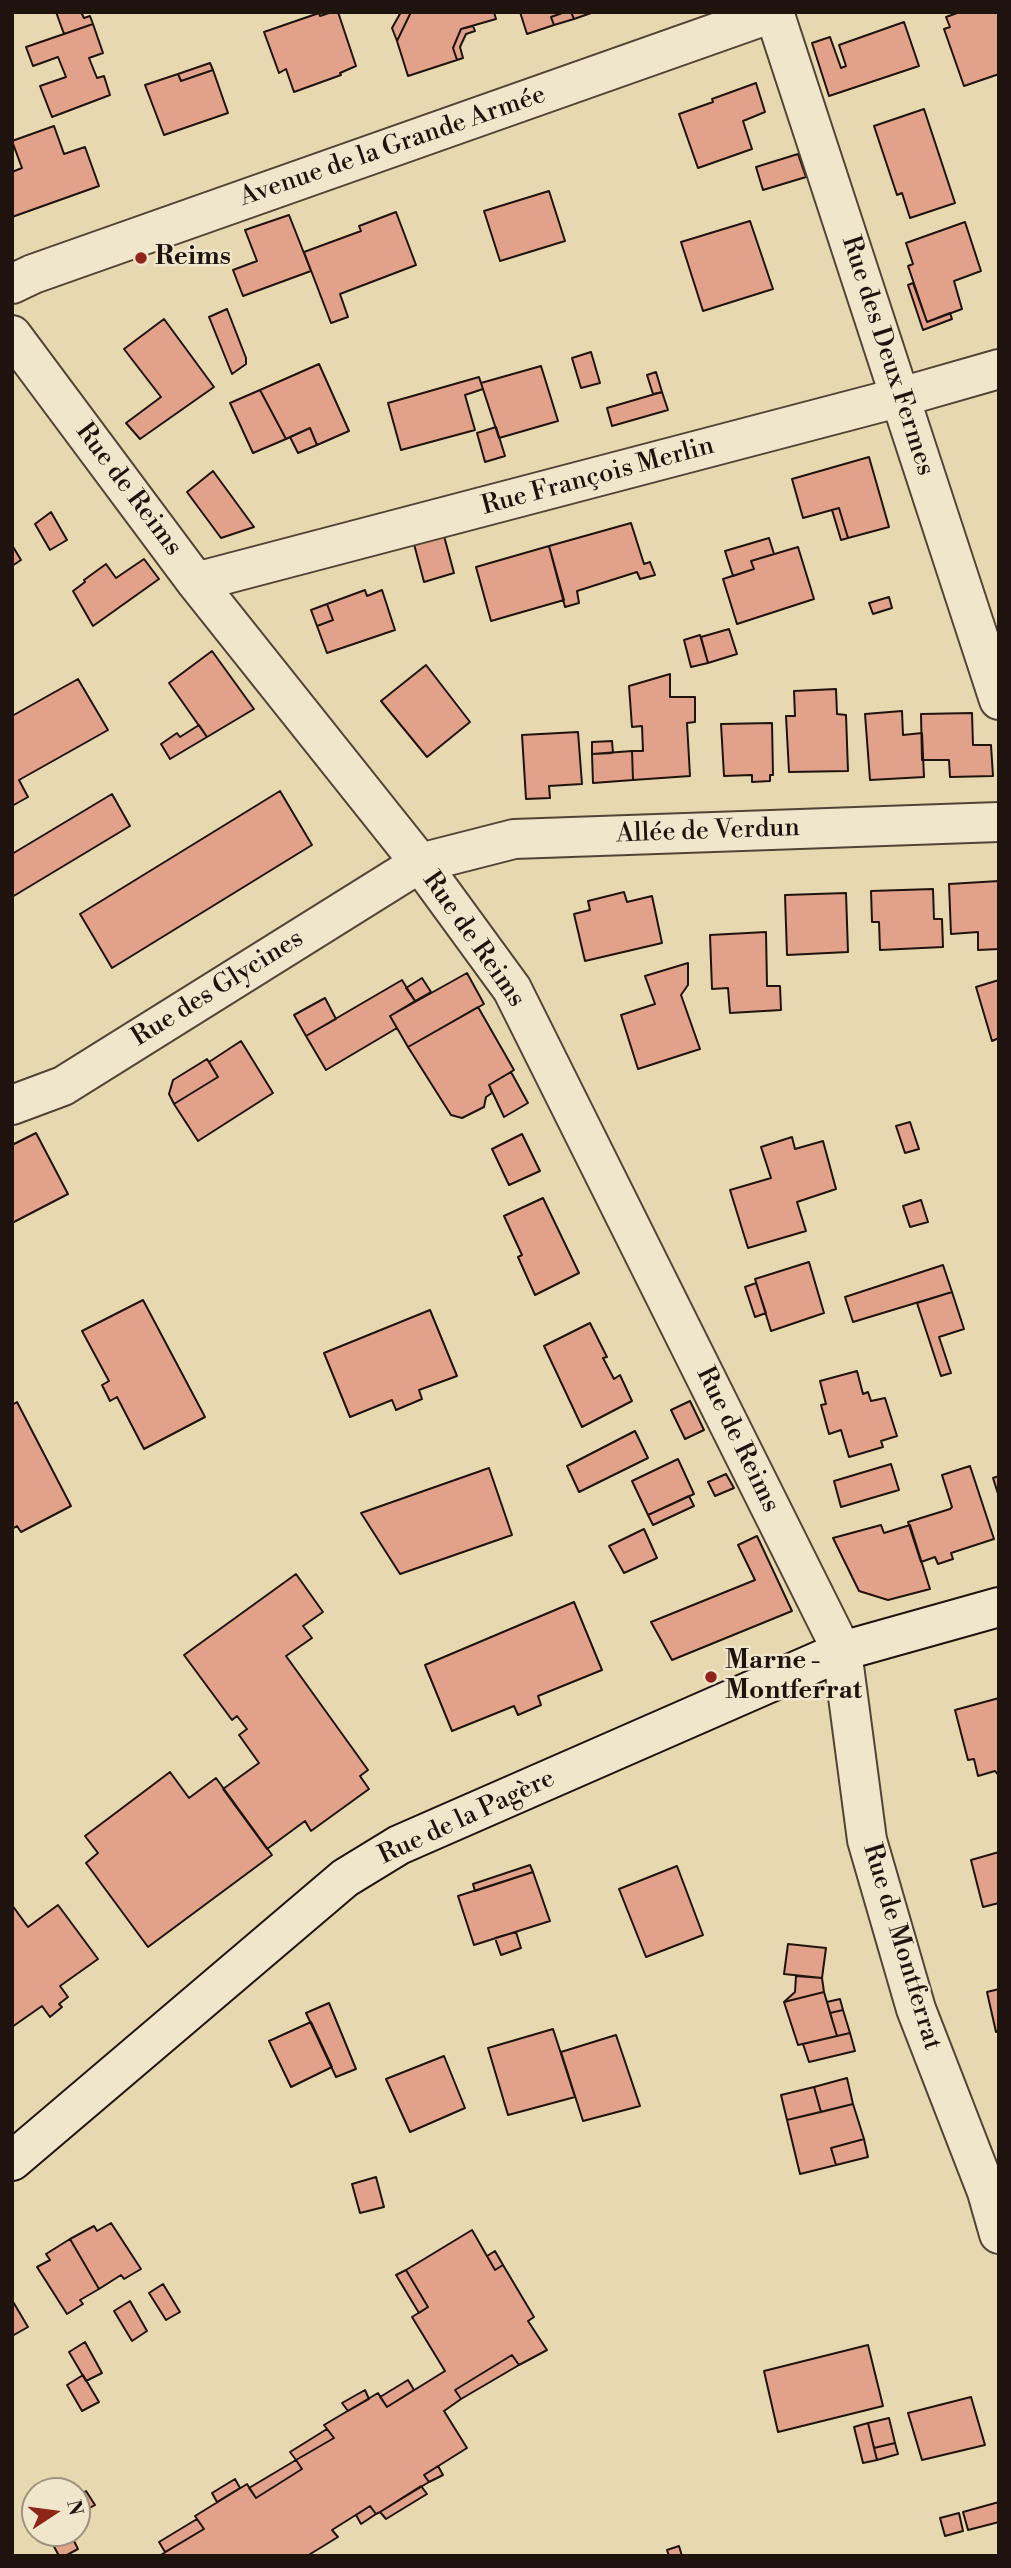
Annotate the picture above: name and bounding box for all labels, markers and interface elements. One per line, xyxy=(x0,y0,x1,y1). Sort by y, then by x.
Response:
street label: Avenue de la Grande Armée xyxy=(236,80,550,214)
street label: Rue des Deux Fermes xyxy=(834,232,940,480)
place label: Reims xyxy=(155,242,231,274)
marker: Reims xyxy=(133,250,149,266)
street label: Rue de Reims xyxy=(68,417,188,563)
street label: Rue François Merlin xyxy=(478,431,718,523)
street label: Allée de Verdun xyxy=(616,813,800,851)
street label: Rue de Reims xyxy=(415,866,531,1014)
street label: Rue des Glycines xyxy=(126,924,310,1054)
street label: Rue de Reims xyxy=(688,1362,786,1518)
place label: Marne - Montferrat xyxy=(725,1646,862,1708)
marker: Marne - Montferrat xyxy=(703,1669,719,1685)
street label: Rue de la Pagère xyxy=(374,1764,560,1872)
street label: Rue de Montferrat xyxy=(855,1840,947,2054)
north arrow xyxy=(21,2477,91,2547)
text: N xyxy=(61,2498,88,2518)

